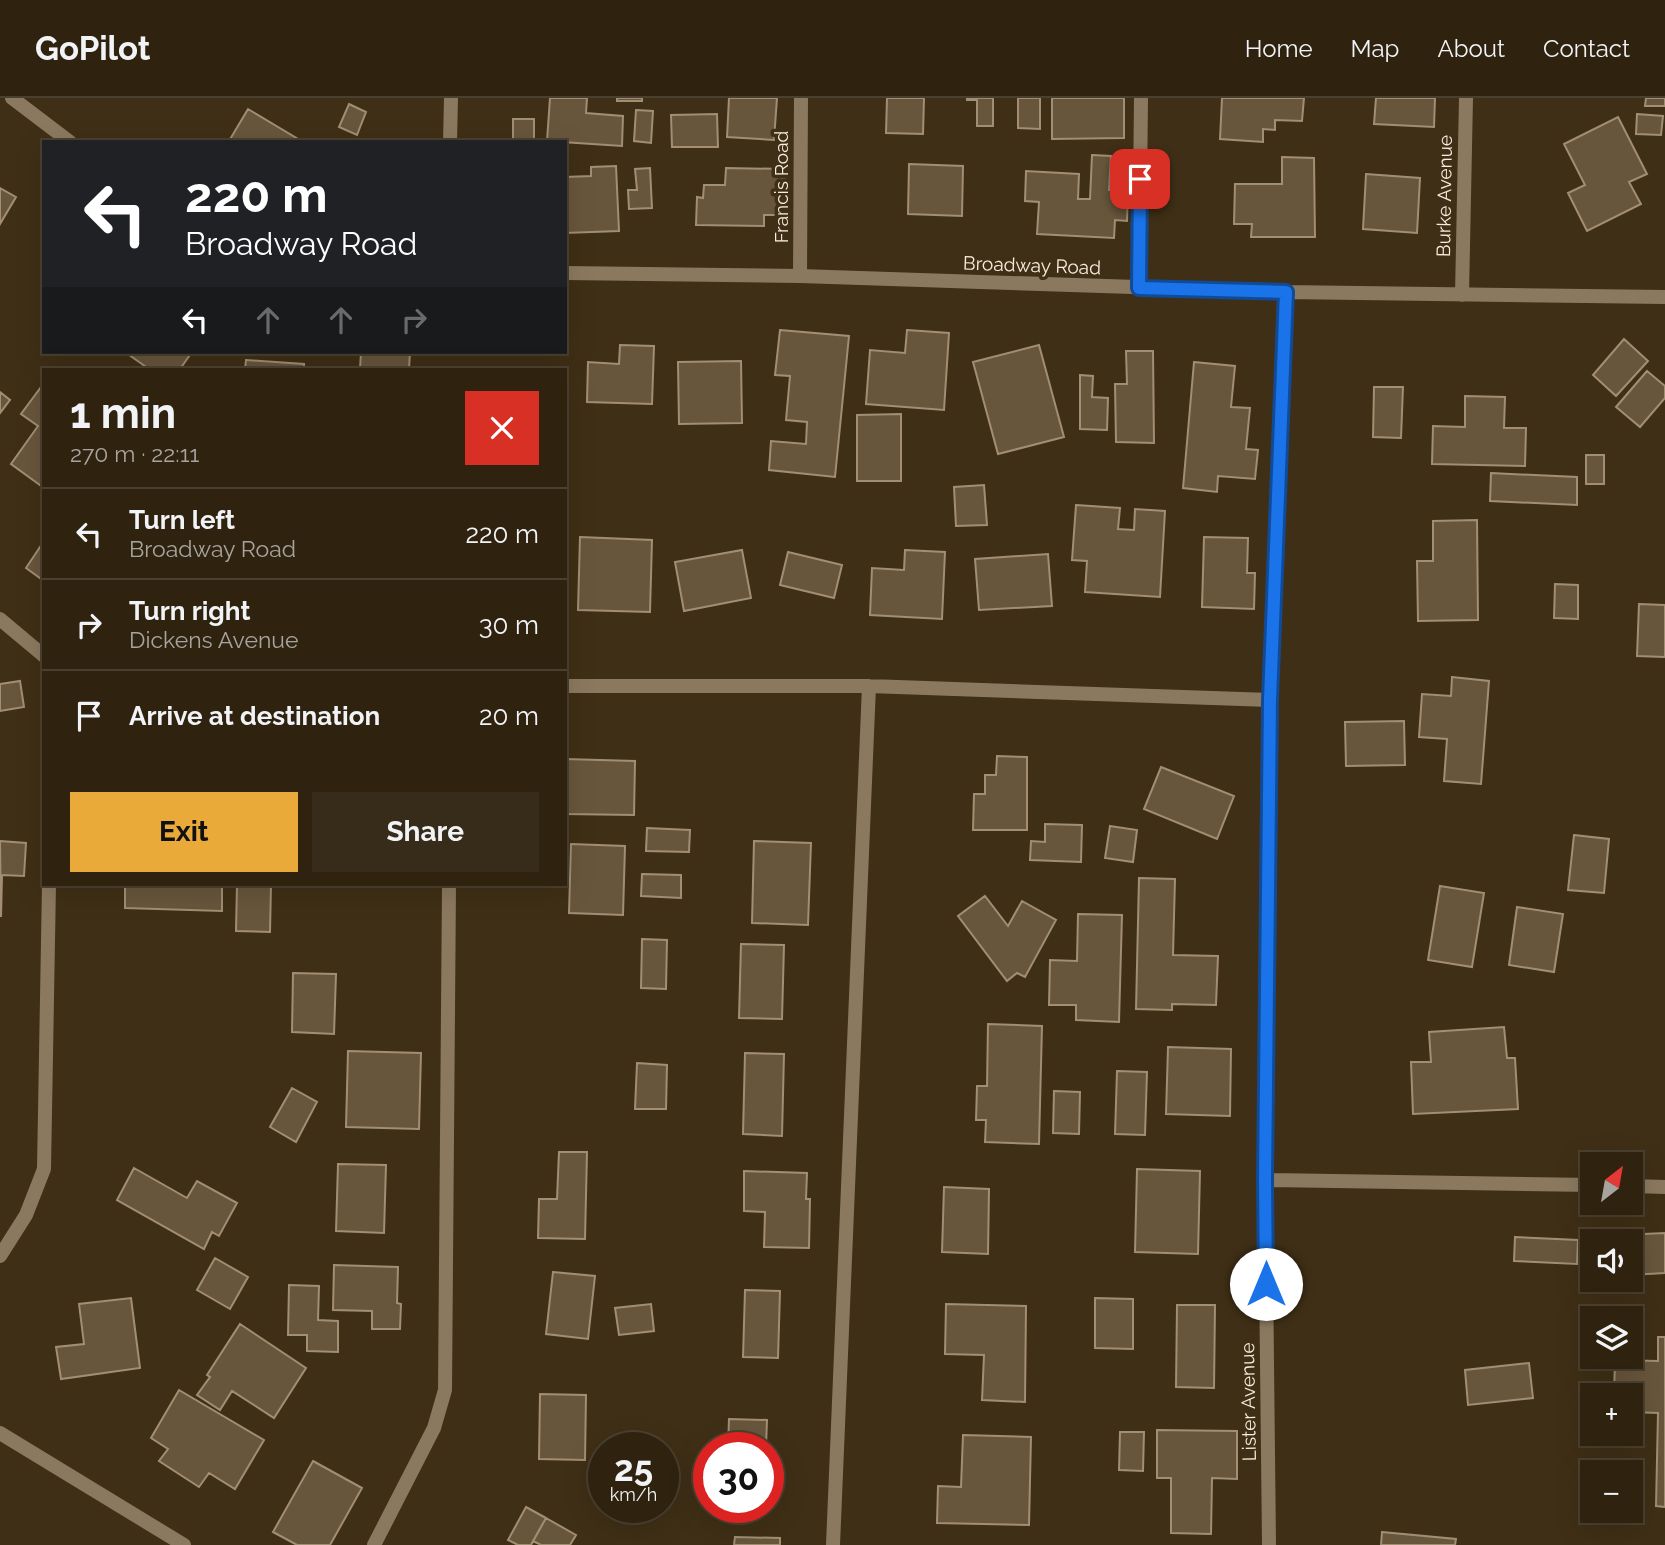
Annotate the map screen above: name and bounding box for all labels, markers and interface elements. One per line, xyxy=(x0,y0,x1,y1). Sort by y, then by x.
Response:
text: GoPilot xyxy=(35,29,150,68)
text: Home xyxy=(1245,34,1313,63)
text: Map xyxy=(1351,34,1399,63)
text: About xyxy=(1437,34,1505,63)
text: Contact xyxy=(1543,34,1630,63)
street label: Francis Road xyxy=(770,131,792,243)
street label: Burke Avenue xyxy=(1432,135,1456,257)
pin xyxy=(1110,149,1170,209)
icon: arrive xyxy=(1121,160,1159,198)
text: 220 m xyxy=(185,166,328,223)
icon: left xyxy=(70,168,161,259)
text: Broadway Road xyxy=(185,225,417,262)
street label: Broadway Road xyxy=(963,252,1101,278)
icon: left xyxy=(176,301,214,339)
icon: ahead xyxy=(249,301,287,339)
icon: ahead xyxy=(322,301,360,339)
icon: right xyxy=(395,301,433,339)
text: 1 min xyxy=(70,389,176,438)
button: close xyxy=(465,391,539,465)
text: 270 m · 22:11 xyxy=(70,440,199,467)
text: Turn left xyxy=(129,505,235,535)
icon: left xyxy=(70,515,108,553)
text: 220 m xyxy=(465,519,539,549)
text: Broadway Road xyxy=(129,535,296,562)
text: Turn right xyxy=(129,596,250,626)
icon: right xyxy=(70,606,108,644)
text: 30 m xyxy=(479,610,539,640)
text: Dickens Avenue xyxy=(129,626,299,653)
icon: arrive xyxy=(70,697,108,735)
text: Arrive at destination xyxy=(129,701,380,731)
text: 20 m xyxy=(479,701,539,731)
button: Exit xyxy=(70,792,298,872)
button: Share xyxy=(312,792,539,872)
north arrow xyxy=(1580,1152,1643,1214)
map controls xyxy=(1580,1152,1643,1523)
button: sound xyxy=(1580,1229,1643,1292)
position arrow xyxy=(1229,1247,1303,1321)
button: layers xyxy=(1580,1306,1643,1369)
street label: Lister Avenue xyxy=(1236,1342,1260,1462)
button: + xyxy=(1580,1383,1643,1446)
speed limit sign: 30 xyxy=(693,1432,784,1523)
text: 25 xyxy=(614,1448,653,1489)
button: − xyxy=(1580,1460,1643,1523)
text: km/h xyxy=(610,1484,657,1505)

